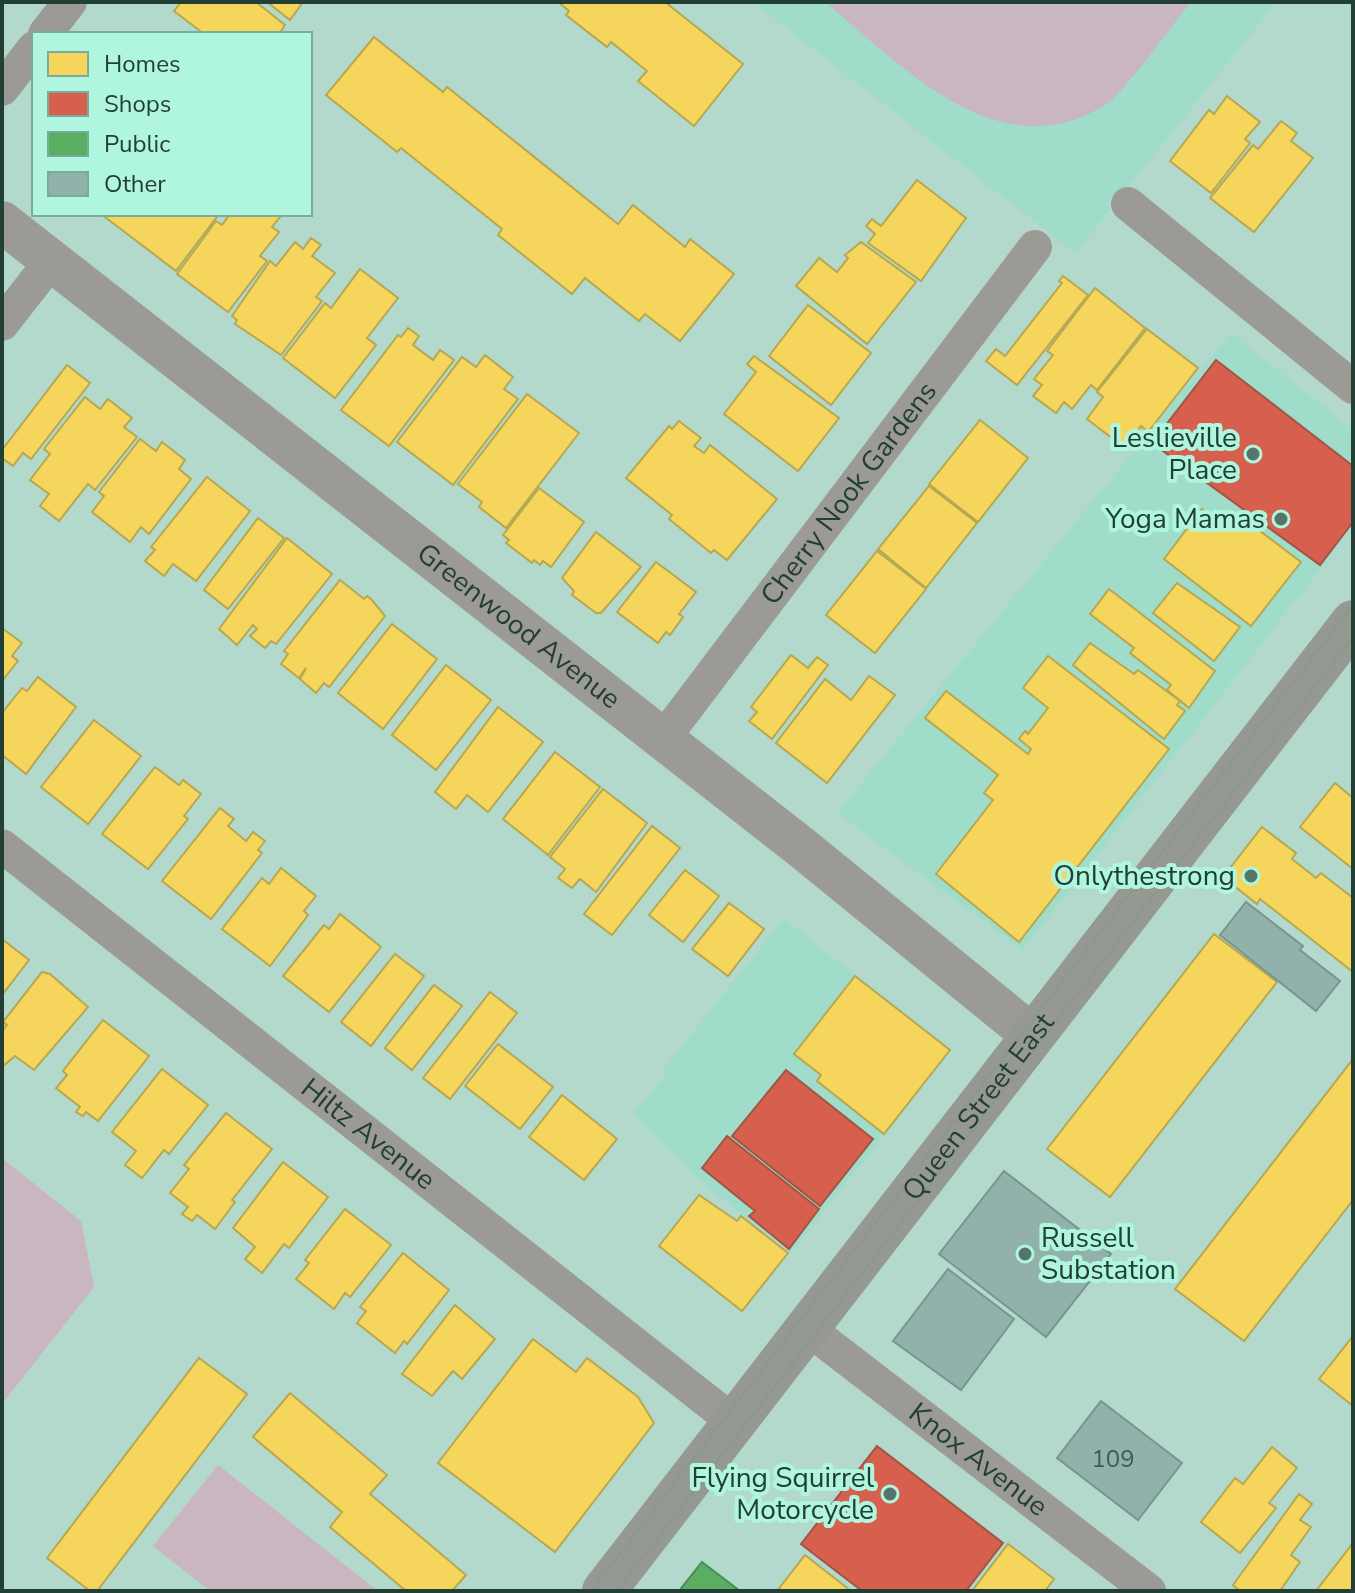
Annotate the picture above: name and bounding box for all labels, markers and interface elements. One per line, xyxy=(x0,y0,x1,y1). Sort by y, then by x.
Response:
legend xyxy=(32,32,312,216)
text: Homes xyxy=(104,48,180,80)
text: Shops xyxy=(104,88,171,120)
text: Public xyxy=(104,128,170,160)
text: Other xyxy=(104,168,166,200)
street label: Cherry Nook Gardens xyxy=(752,374,946,613)
place label: Leslieville Place xyxy=(1112,419,1237,489)
marker: Leslieville Place xyxy=(1244,445,1262,463)
place label: Yoga Mamas xyxy=(1104,500,1265,538)
marker: Yoga Mamas xyxy=(1272,510,1290,528)
street label: Greenwood Avenue xyxy=(409,534,629,718)
place label: Onlythestrong xyxy=(1054,857,1235,895)
marker: Onlythestrong xyxy=(1242,867,1260,885)
street label: Queen Street East xyxy=(894,1005,1063,1209)
street label: Hiltz Avenue xyxy=(293,1069,443,1199)
place label: Russell Substation xyxy=(1041,1219,1176,1289)
marker: Russell Substation xyxy=(1016,1245,1034,1263)
street label: Knox Avenue xyxy=(901,1394,1056,1525)
house number: 109 xyxy=(1091,1443,1135,1475)
place label: Flying Squirrel Motorcycle xyxy=(691,1459,875,1529)
marker: Flying Squirrel Motorcycle xyxy=(881,1485,899,1503)

